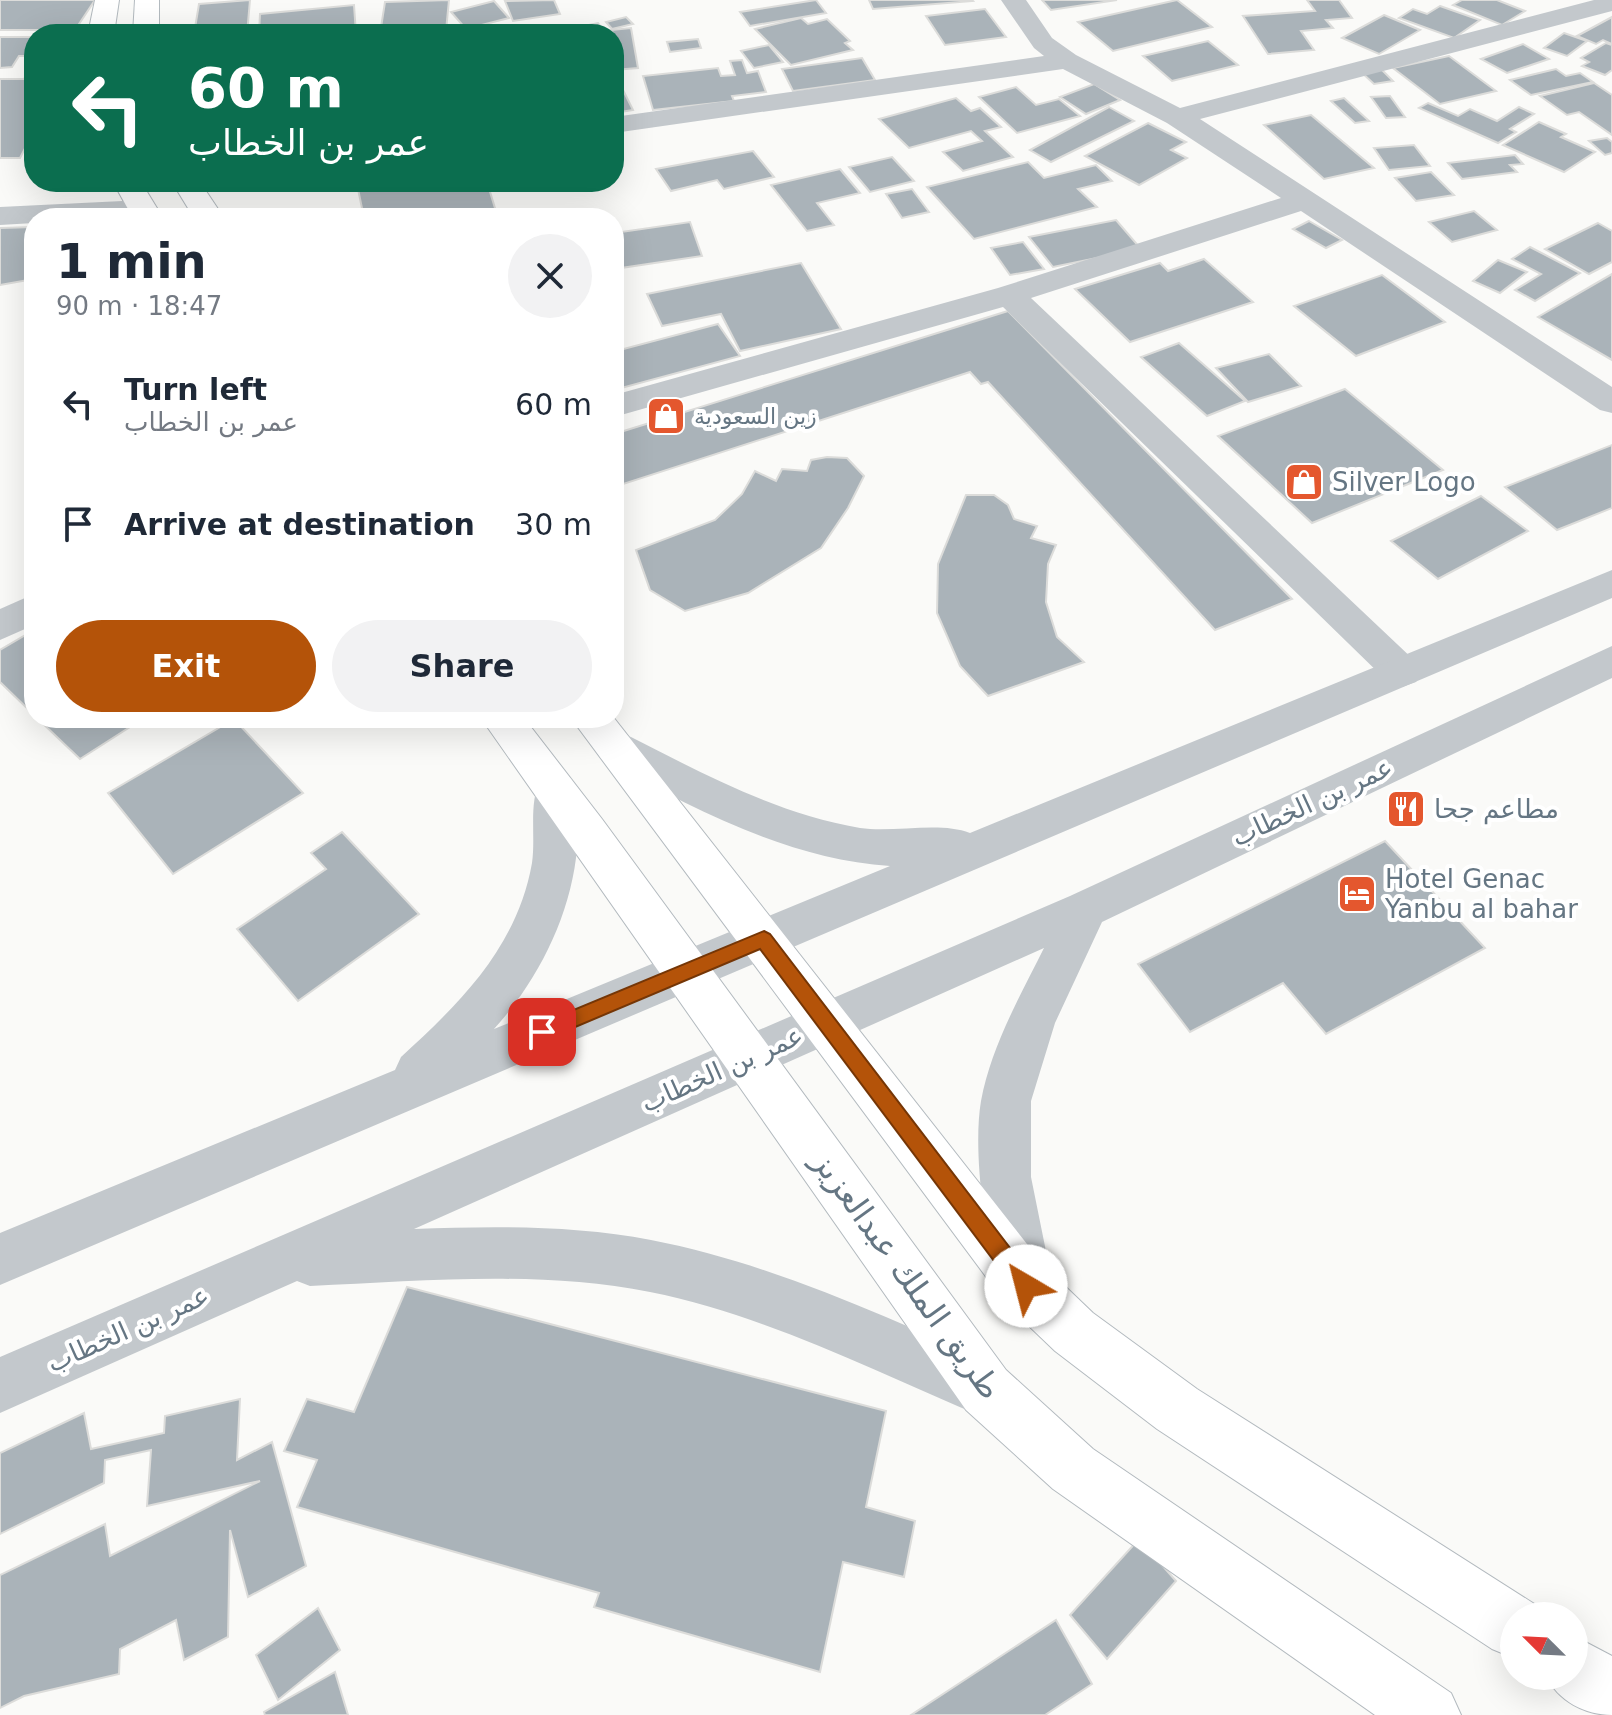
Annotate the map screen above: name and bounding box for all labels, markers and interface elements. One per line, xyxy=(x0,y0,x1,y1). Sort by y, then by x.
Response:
text: 60 m xyxy=(188,55,344,120)
icon: left xyxy=(56,56,160,160)
text: عمر بن الخطاب xyxy=(188,122,429,163)
text: 1 min xyxy=(56,233,207,289)
button: close xyxy=(508,234,592,318)
text: 90 m · 18:47 xyxy=(56,291,222,321)
text: Turn left xyxy=(124,372,267,407)
icon: left xyxy=(56,382,100,426)
text: 60 m xyxy=(515,387,592,422)
shop icon: زين السعودية xyxy=(645,395,687,437)
place label: زين السعودية xyxy=(694,404,817,429)
text: عمر بن الخطاب xyxy=(124,407,298,437)
shop icon: Silver Logo xyxy=(1283,461,1325,503)
place label: Silver Logo xyxy=(1332,467,1476,497)
icon: arrive xyxy=(56,502,100,546)
text: Arrive at destination xyxy=(124,507,475,542)
text: 30 m xyxy=(515,507,592,542)
button: Exit xyxy=(56,620,316,712)
button: Share xyxy=(332,620,592,712)
street label: عمر بن الخطاب xyxy=(1227,752,1398,853)
restaurant icon: مطاعم جحا xyxy=(1385,788,1427,830)
place label: مطاعم جحا xyxy=(1434,794,1559,825)
place label: Hotel Genac Yanbu al bahar xyxy=(1384,864,1578,924)
hotel icon: Hotel Genac Yanbu al bahar xyxy=(1336,873,1378,915)
pin xyxy=(508,998,576,1066)
icon: arrive xyxy=(520,1010,564,1054)
street label: عمر بن الخطاب xyxy=(636,1020,808,1119)
street label: طريق الملك عبدالعزيز xyxy=(803,1142,1010,1407)
position arrow xyxy=(984,1244,1068,1328)
street label: عمر بن الخطاب xyxy=(42,1280,214,1379)
north arrow xyxy=(1500,1602,1588,1690)
map controls xyxy=(1500,1602,1588,1690)

